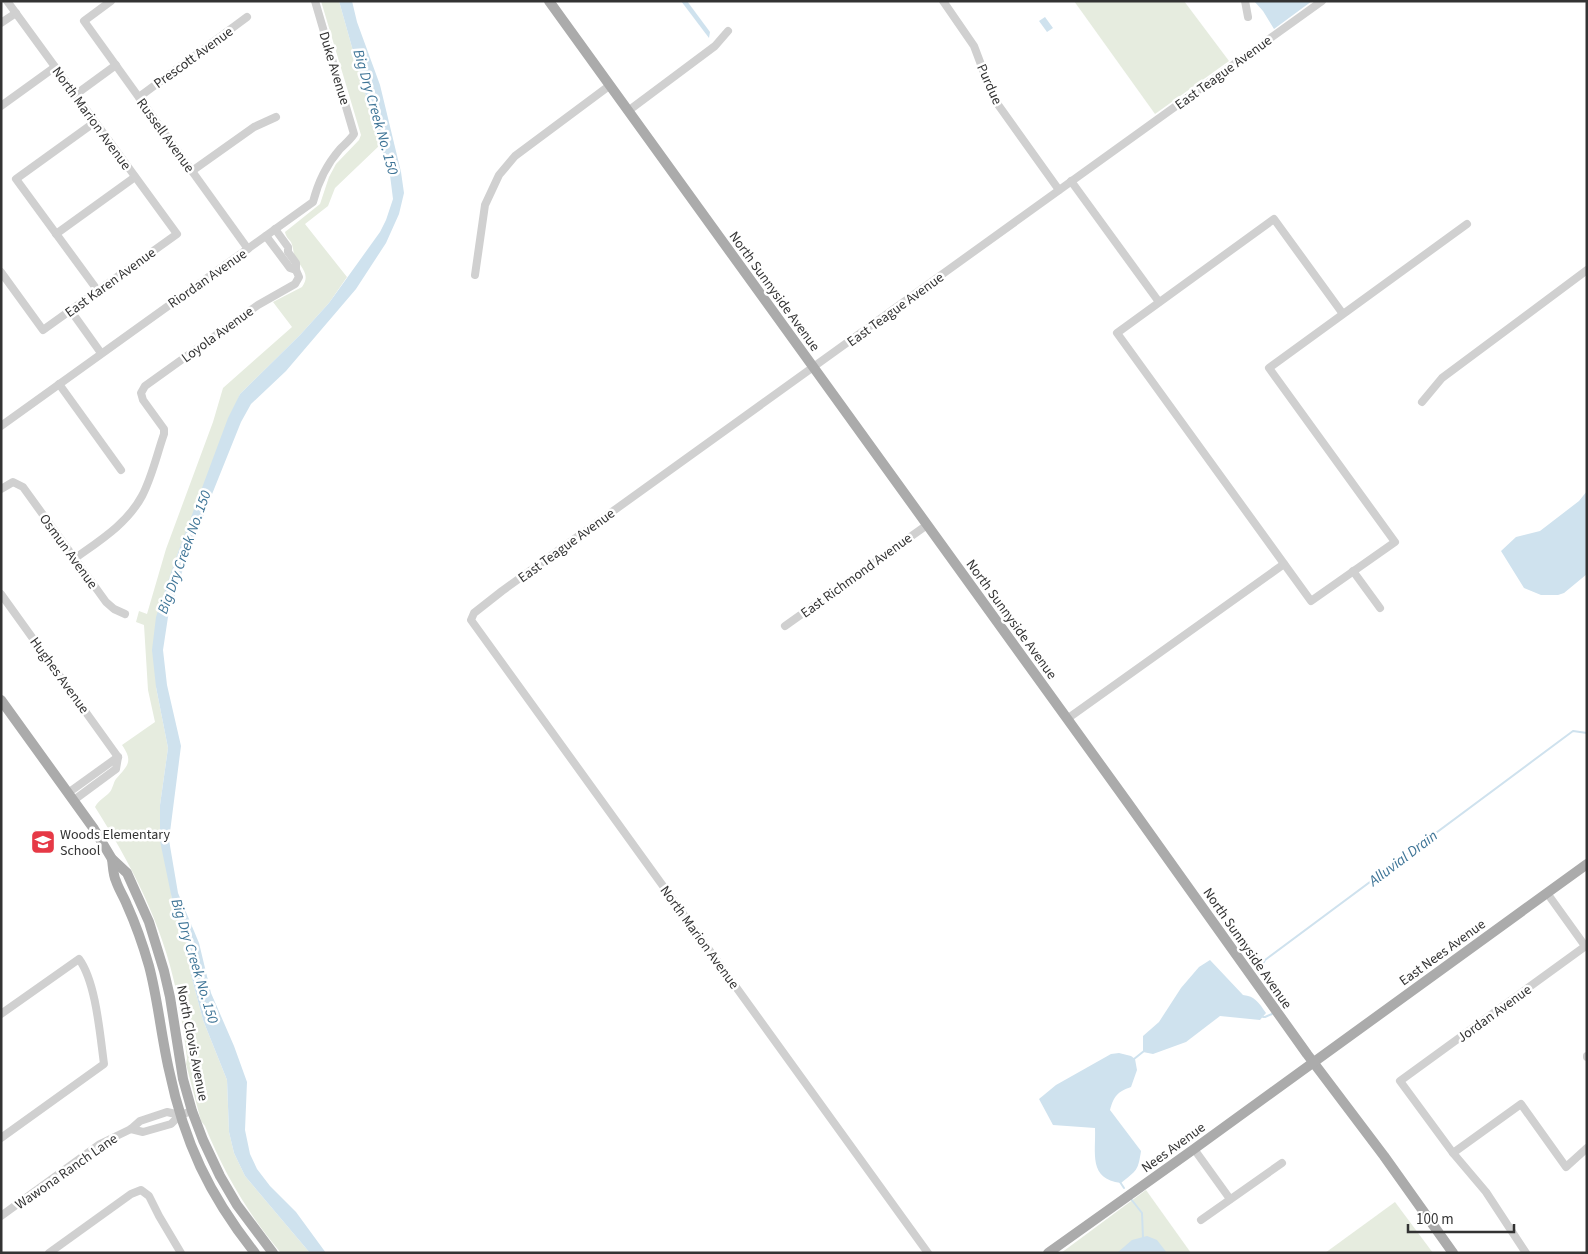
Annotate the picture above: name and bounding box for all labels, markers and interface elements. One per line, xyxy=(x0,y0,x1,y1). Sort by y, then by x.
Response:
street label: Prescott Avenue xyxy=(150,22,238,94)
street label: Duke Avenue xyxy=(313,29,355,108)
street label: East Teague Avenue xyxy=(1171,31,1276,115)
water label: Big Dry Creek No. 150 xyxy=(348,47,403,177)
street label: Purdue xyxy=(971,61,1007,108)
street label: North Marion Avenue xyxy=(47,63,136,174)
street label: Russell Avenue xyxy=(131,94,199,177)
street label: North Sunnyside Avenue xyxy=(724,228,825,356)
street label: East Karen Avenue xyxy=(61,243,160,323)
street label: Riordan Avenue xyxy=(164,244,251,313)
street label: East Teague Avenue xyxy=(843,268,948,352)
street label: Loyola Avenue xyxy=(177,302,258,368)
water label: Big Dry Creek No. 150 xyxy=(152,488,217,617)
street label: East Teague Avenue xyxy=(514,504,619,588)
street label: Osmun Avenue xyxy=(34,510,102,593)
street label: East Richmond Avenue xyxy=(797,528,917,623)
street label: North Sunnyside Avenue xyxy=(961,556,1062,684)
street label: Hughes Avenue xyxy=(25,633,94,718)
place label: Woods Elementary School xyxy=(60,825,170,861)
water label: Alluvial Drain xyxy=(1364,825,1442,892)
school or university icon: Woods Elementary School xyxy=(30,829,56,855)
street label: North Marion Avenue xyxy=(655,882,744,993)
street label: North Sunnyside Avenue xyxy=(1198,884,1297,1013)
water label: Big Dry Creek No. 150 xyxy=(166,896,224,1026)
street label: East Nees Avenue xyxy=(1395,915,1490,991)
street label: Jordan Avenue xyxy=(1453,980,1536,1048)
street label: North Clovis Avenue xyxy=(171,984,213,1103)
street label: Nees Avenue xyxy=(1137,1118,1210,1178)
street label: Wawona Ranch Lane xyxy=(11,1129,122,1215)
scale bar xyxy=(1408,1202,1514,1234)
text: 100 m xyxy=(1416,1209,1454,1230)

